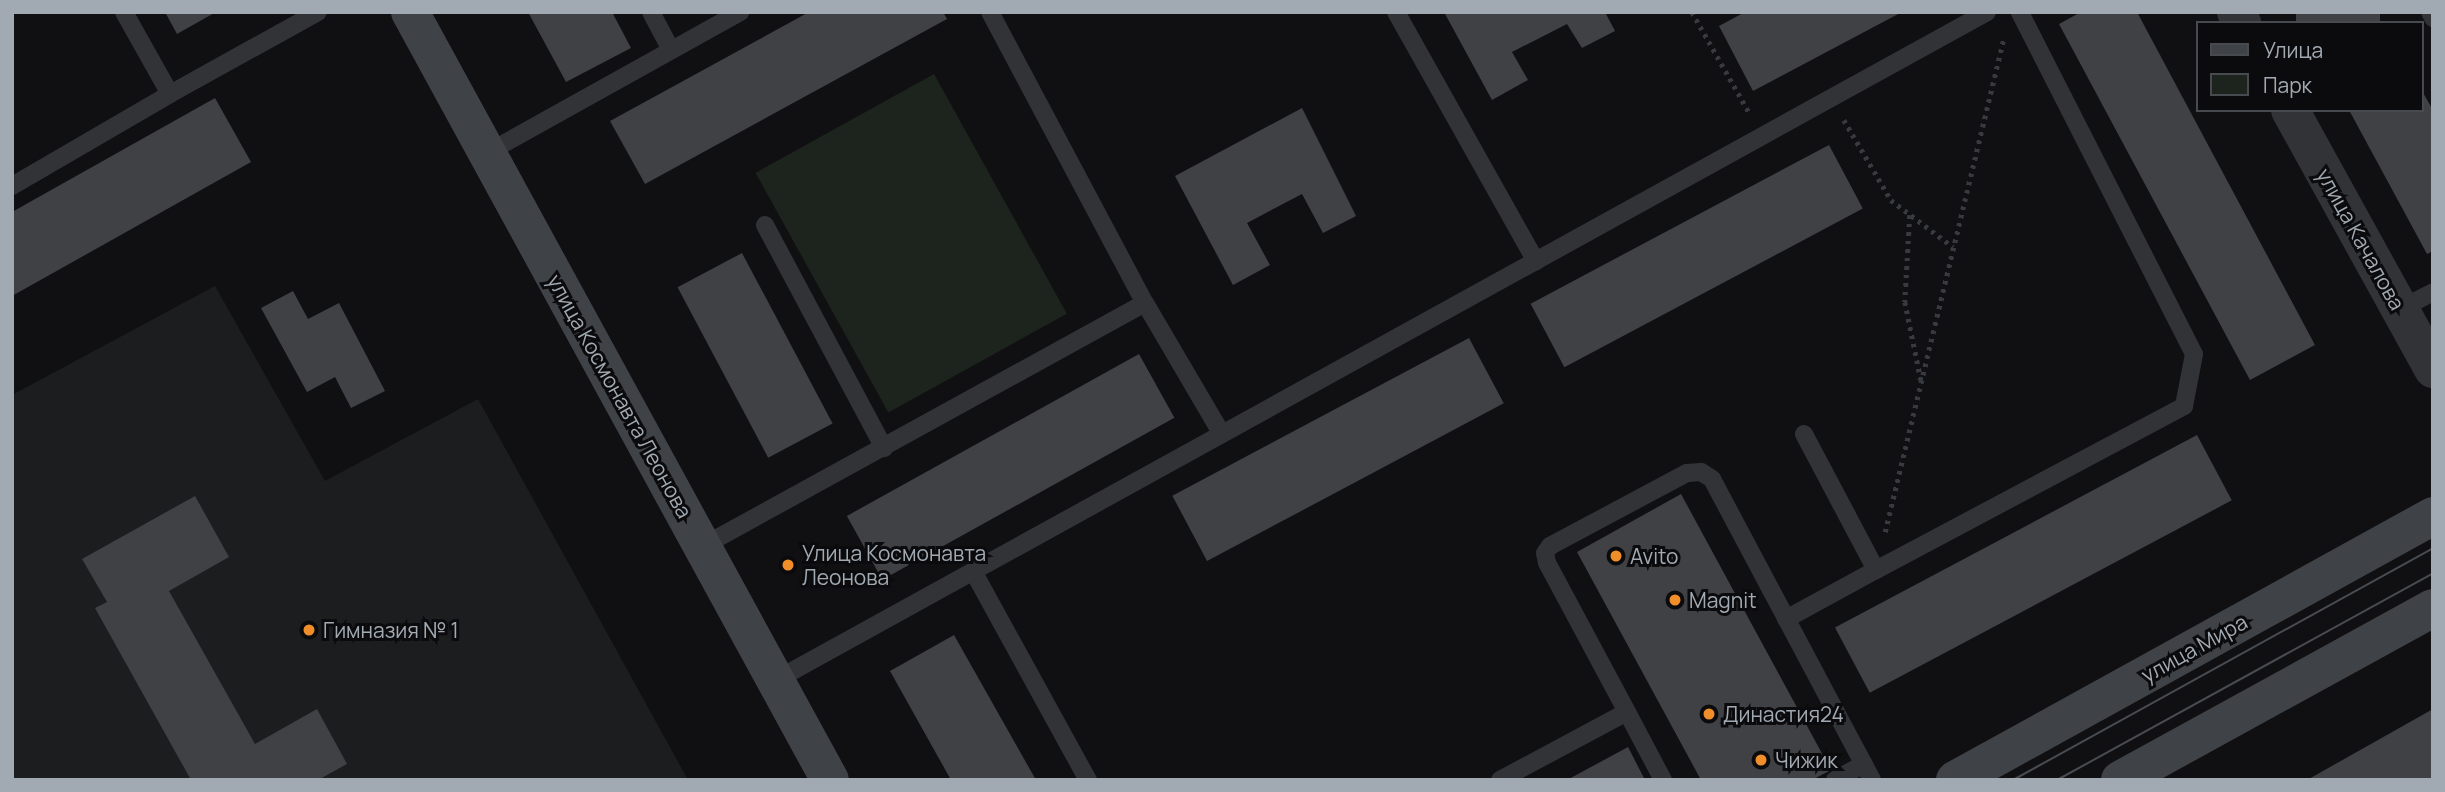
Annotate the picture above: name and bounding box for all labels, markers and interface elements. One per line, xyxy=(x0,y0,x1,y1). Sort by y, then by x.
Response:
legend xyxy=(2196,21,2424,112)
text: Улица xyxy=(2263,36,2323,64)
text: Парк xyxy=(2263,71,2312,99)
street label: улица Качалова xyxy=(2312,164,2410,314)
street label: улица Космонавта Леонова xyxy=(542,270,698,522)
place label: Улица Космонавта Леонова xyxy=(802,540,986,590)
place label: Avito xyxy=(1630,543,1678,569)
marker: Avito xyxy=(1608,548,1624,564)
marker: Улица Космонавта Леонова xyxy=(780,557,796,573)
place label: Magnit xyxy=(1689,587,1757,613)
marker: Magnit xyxy=(1667,592,1683,608)
street label: улица Мира xyxy=(2137,609,2251,687)
place label: Гимназия № 1 xyxy=(323,617,459,643)
marker: Гимназия № 1 xyxy=(301,622,317,638)
place label: Династия24 xyxy=(1723,701,1844,727)
marker: Династия24 xyxy=(1701,706,1717,722)
place label: Чижик xyxy=(1775,747,1838,773)
marker: Чижик xyxy=(1753,752,1769,768)

